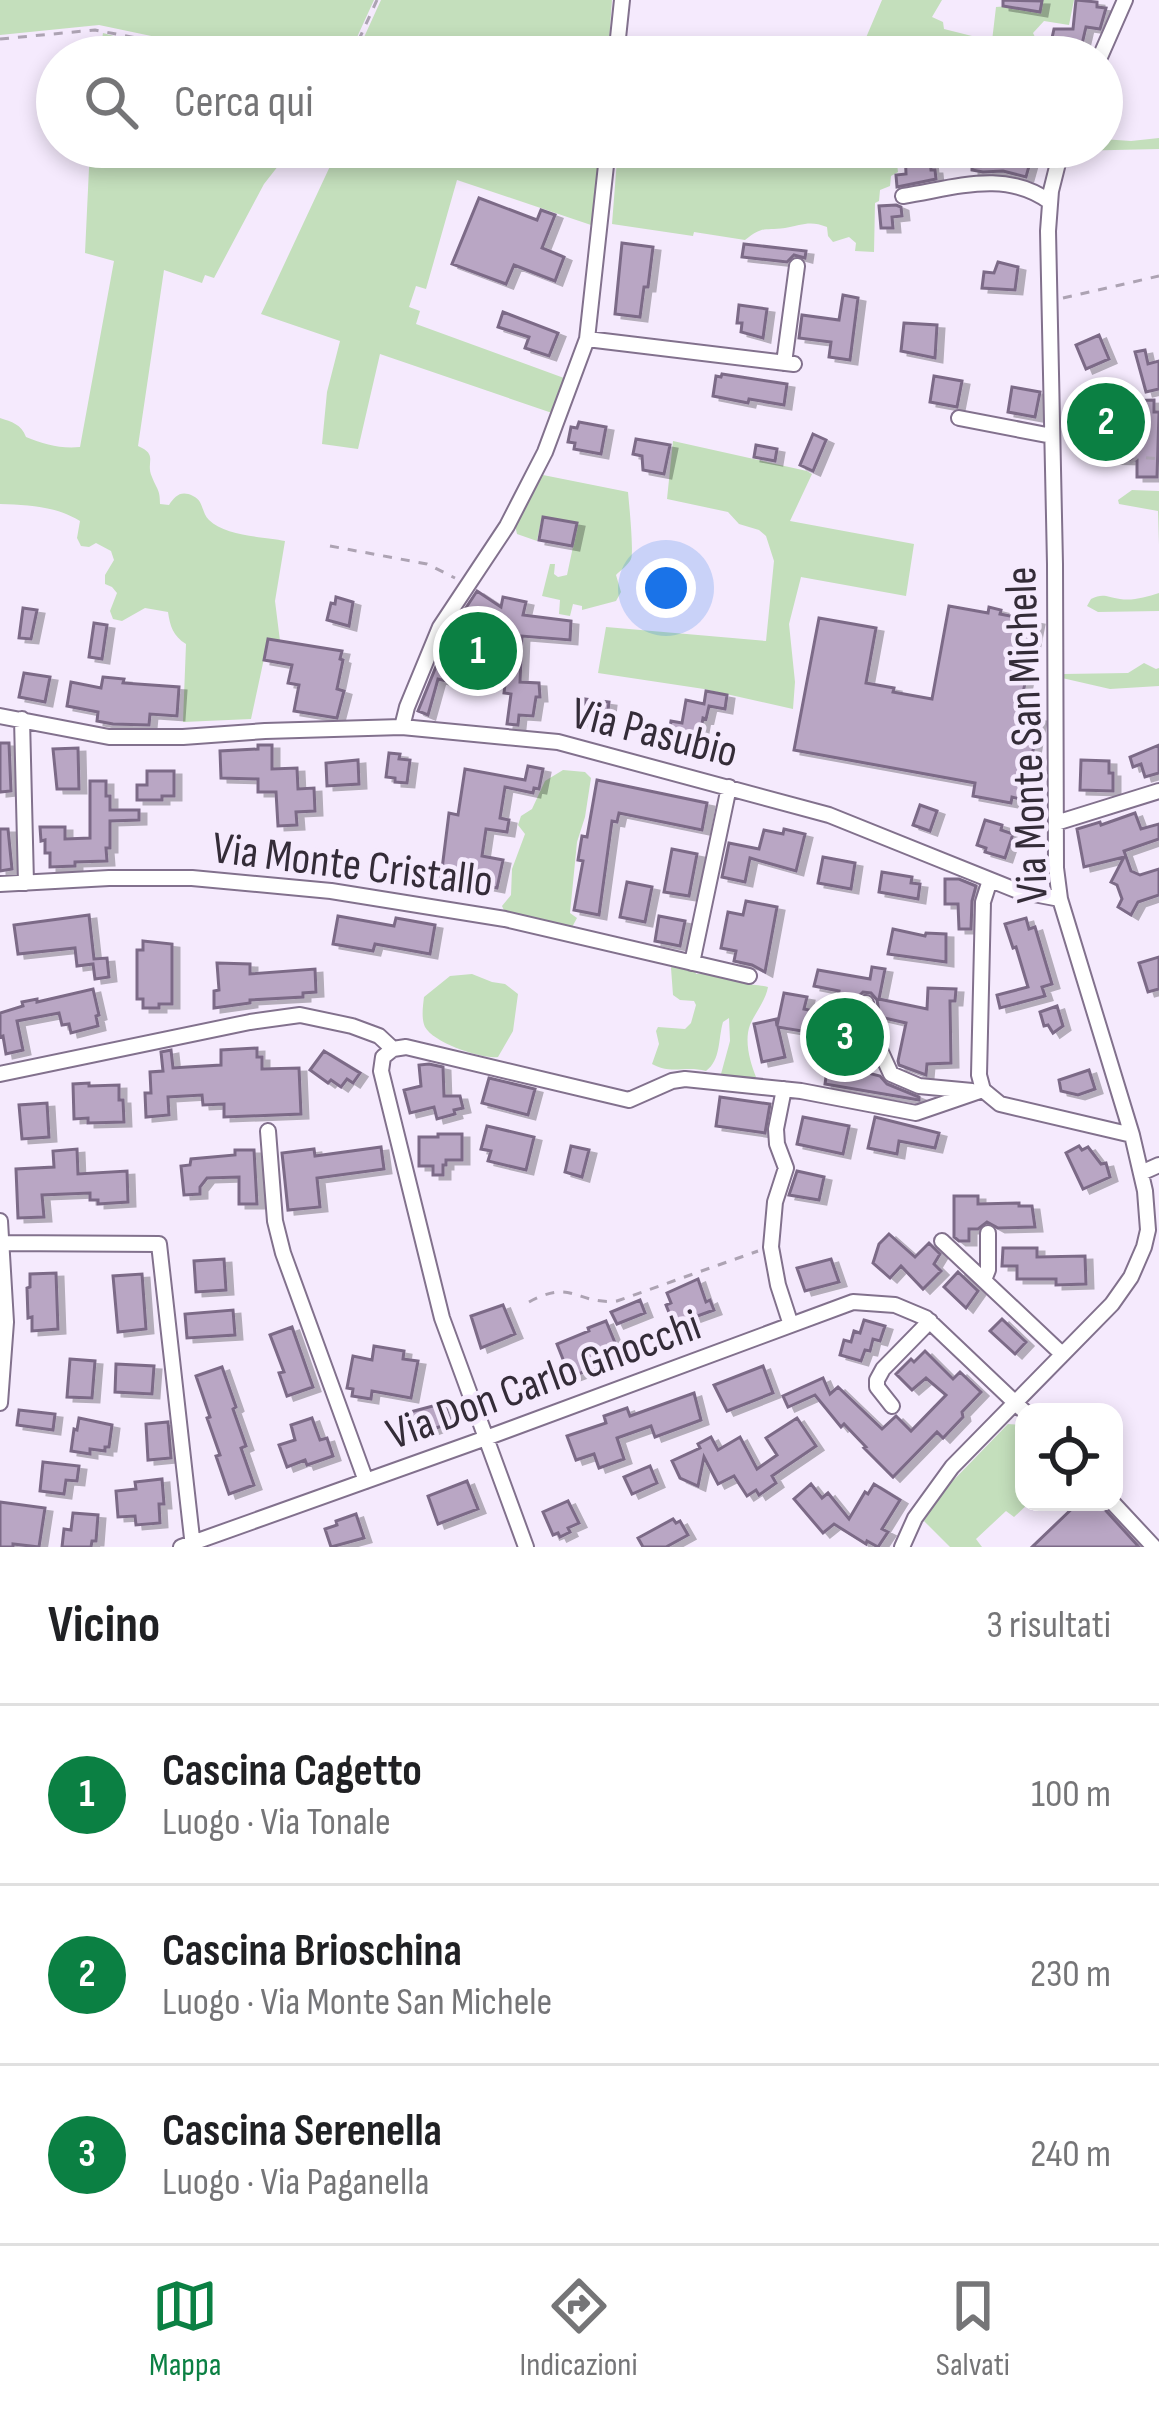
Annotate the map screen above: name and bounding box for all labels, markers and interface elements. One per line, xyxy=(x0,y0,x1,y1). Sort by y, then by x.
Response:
search box xyxy=(36,36,1123,168)
icon: search xyxy=(78,69,144,135)
text: Cerca qui xyxy=(174,75,314,130)
pin: 2 xyxy=(1067,377,1145,467)
your location xyxy=(636,558,696,618)
street label: Via Monte San Michele xyxy=(994,566,1061,904)
pin: 1 xyxy=(439,606,517,696)
street label: Via Pasubio xyxy=(566,686,743,781)
street label: Via Monte Cristallo xyxy=(209,821,496,910)
pin: 3 xyxy=(806,992,884,1082)
street label: Via Don Carlo Gnocchi xyxy=(380,1298,708,1463)
map controls xyxy=(1015,1403,1123,1511)
button: locate xyxy=(1015,1403,1123,1511)
text: Vicino xyxy=(48,1595,160,1656)
text: 3 risultati xyxy=(987,1602,1111,1649)
text: Cascina Cagetto xyxy=(162,1744,422,1799)
text: 1 xyxy=(79,1771,95,1818)
text: 100 m xyxy=(1031,1771,1111,1818)
text: Luogo · Via Tonale xyxy=(162,1799,391,1846)
text: Cascina Brioschina xyxy=(162,1924,462,1979)
text: 2 xyxy=(78,1951,96,1998)
text: 230 m xyxy=(1030,1951,1111,1998)
text: Luogo · Via Monte San Michele xyxy=(162,1979,552,2026)
text: Cascina Serenella xyxy=(162,2104,442,2159)
text: 3 xyxy=(78,2131,96,2178)
text: 240 m xyxy=(1030,2131,1111,2178)
text: Luogo · Via Paganella xyxy=(162,2159,430,2206)
tab: Mappa xyxy=(149,2273,221,2385)
tab: Indicazioni xyxy=(520,2273,638,2385)
tab: Salvati xyxy=(936,2273,1010,2385)

